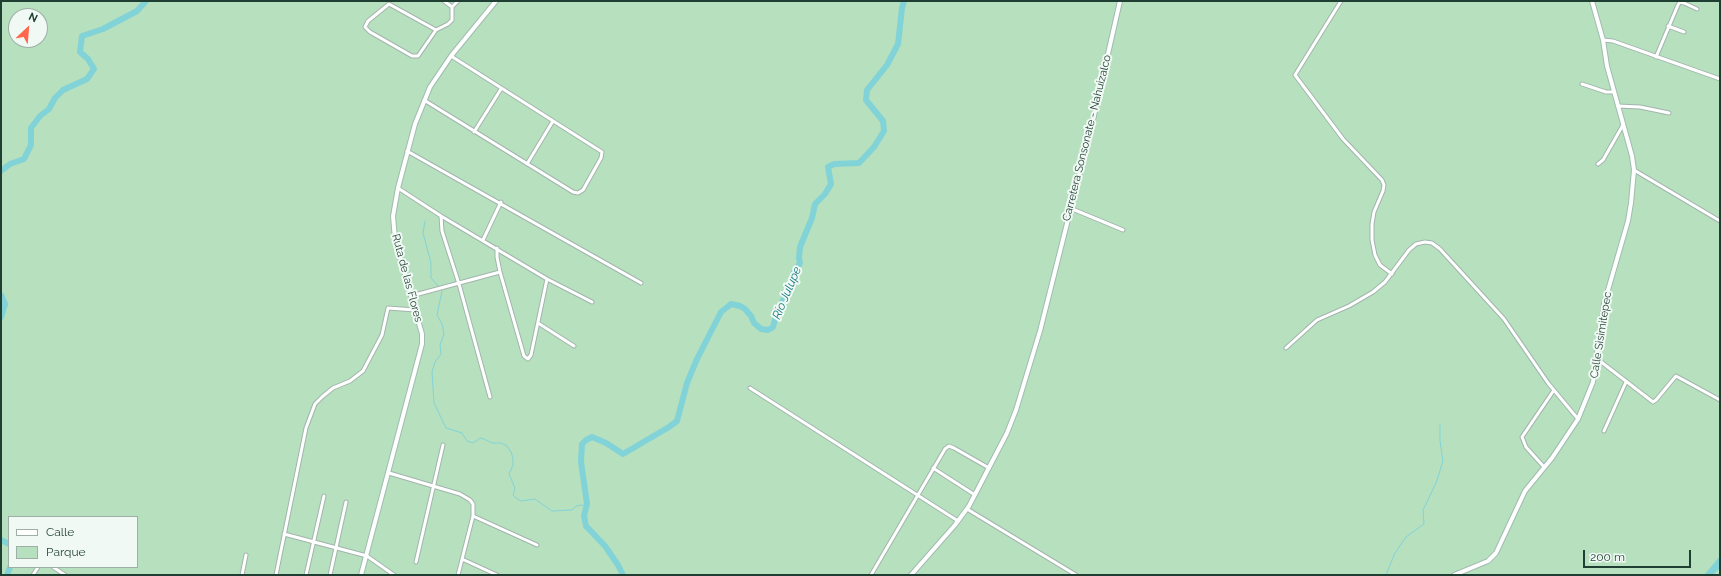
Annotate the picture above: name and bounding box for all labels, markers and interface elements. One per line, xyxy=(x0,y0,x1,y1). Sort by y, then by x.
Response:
north arrow xyxy=(8,8,48,48)
text: N xyxy=(26,10,40,25)
street label: Carretera Sonsonate - Nahuizalco xyxy=(1060,53,1114,223)
street label: Ruta de las Flores xyxy=(389,232,425,324)
water label: Río Julupe xyxy=(769,265,805,321)
street label: Calle Sisimitepec xyxy=(1588,291,1614,379)
legend xyxy=(8,516,138,568)
text: Calle xyxy=(46,525,74,539)
scale bar xyxy=(1585,542,1693,568)
text: Parque xyxy=(46,545,86,559)
text: 200 m xyxy=(1590,550,1625,564)

